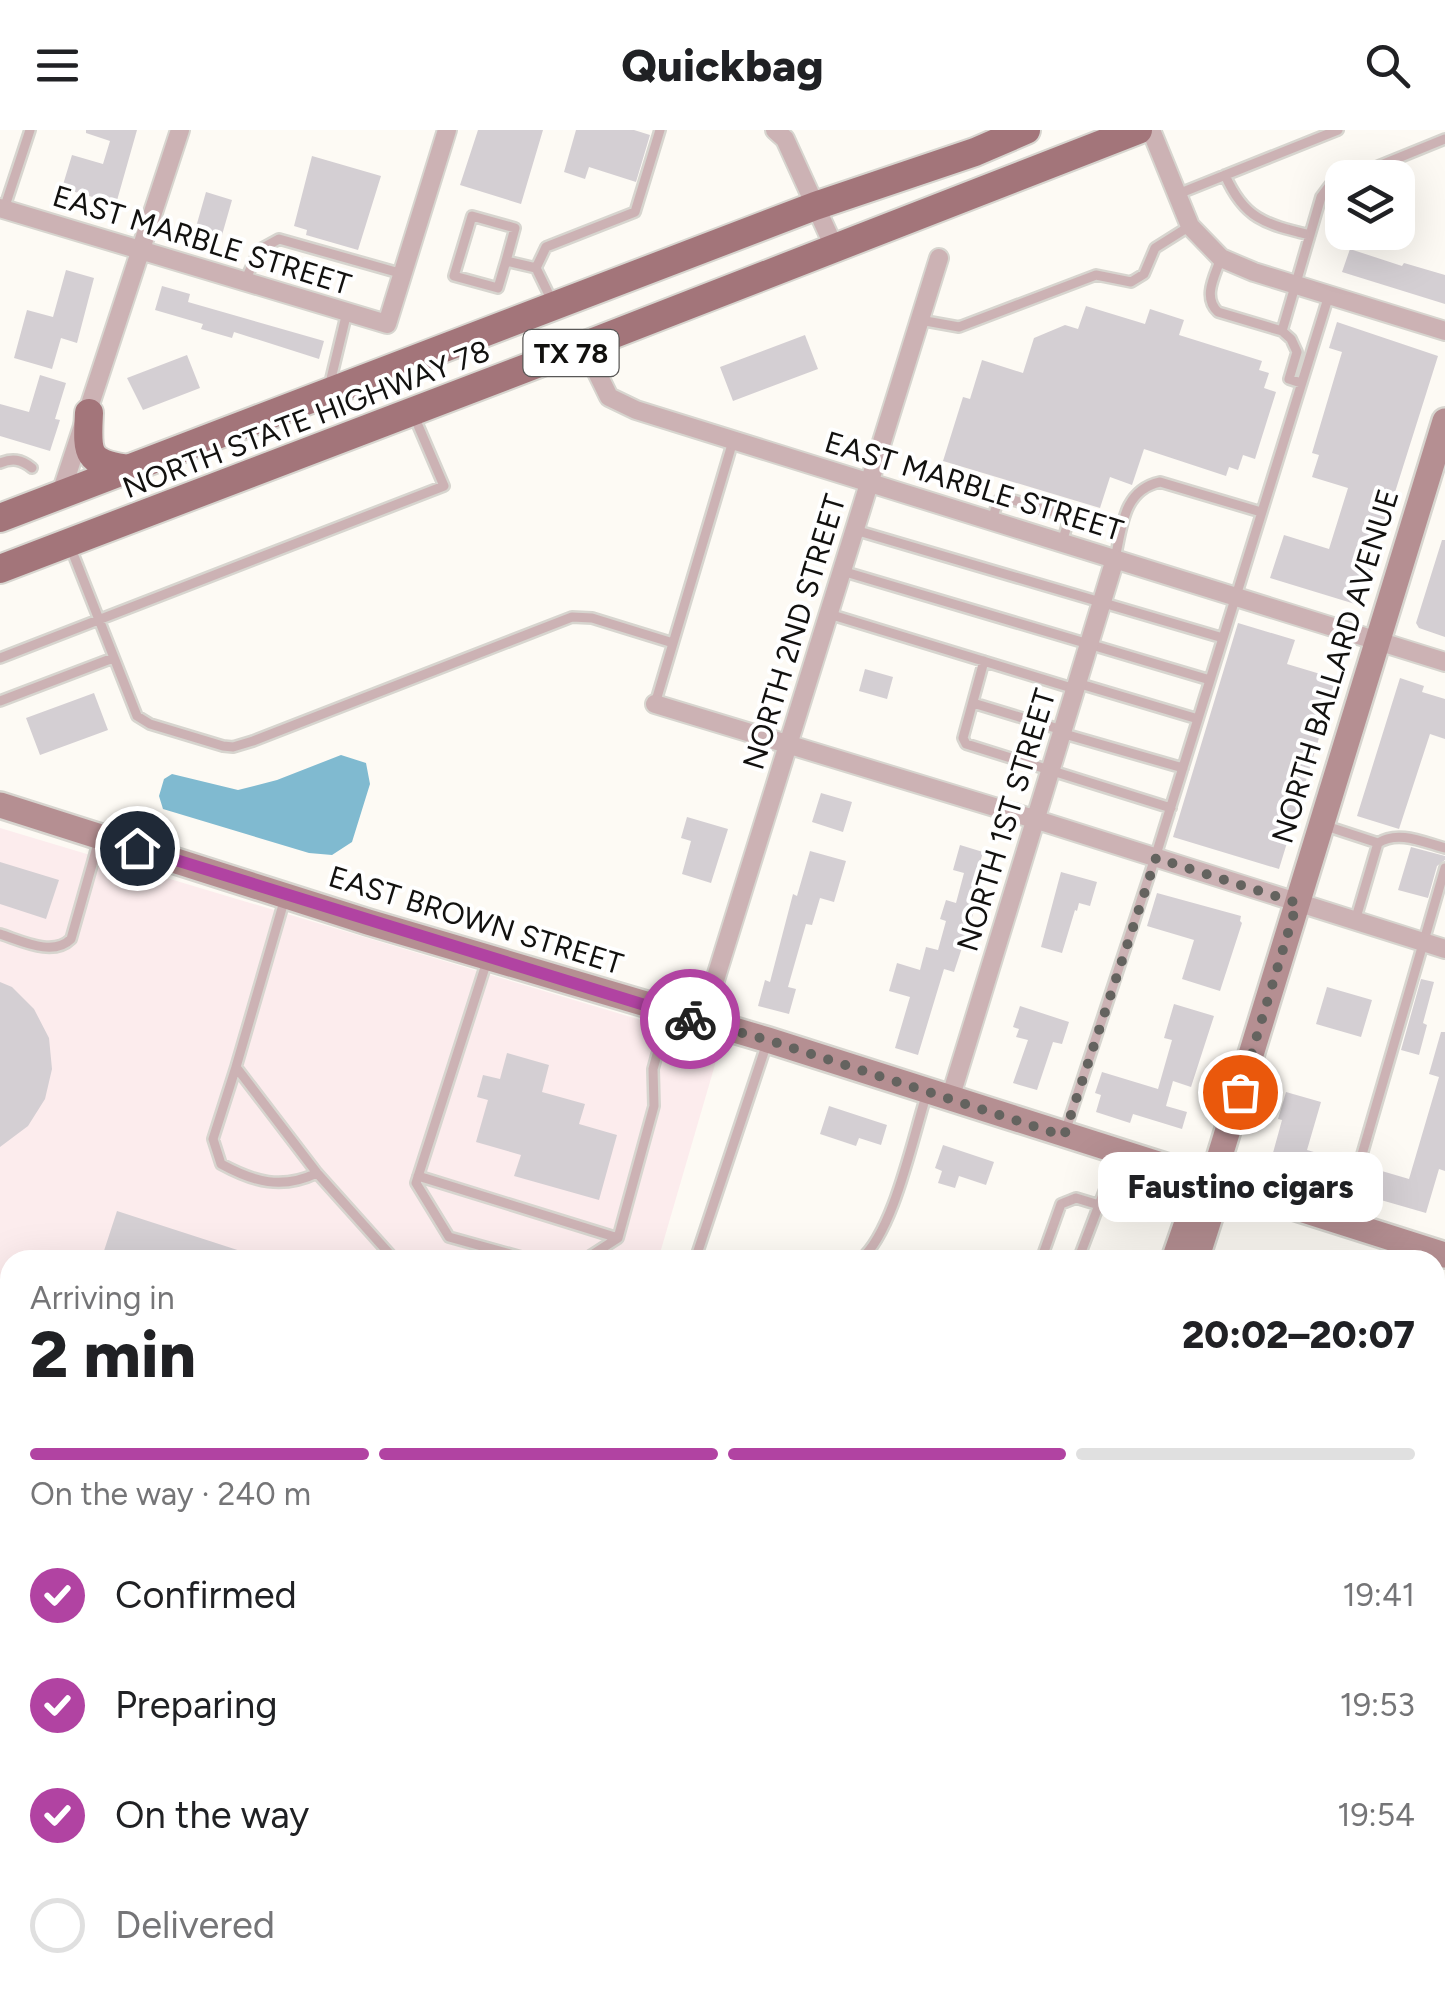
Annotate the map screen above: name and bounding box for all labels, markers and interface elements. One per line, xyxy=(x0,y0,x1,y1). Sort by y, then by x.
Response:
icon: menu xyxy=(30,38,85,93)
text: Quickbag xyxy=(621,38,824,92)
icon: search xyxy=(1360,38,1415,93)
map controls xyxy=(1325,160,1415,250)
button: layers xyxy=(1325,160,1415,250)
street label: EAST MARBLE STREET xyxy=(48,177,356,303)
road number: TX 78 xyxy=(524,330,618,376)
street label: NORTH STATE HIGHWAY 78 xyxy=(117,332,495,506)
street label: EAST MARBLE STREET xyxy=(820,423,1128,549)
street label: NORTH BALLARD AVENUE xyxy=(1263,484,1407,848)
street label: NORTH 2ND STREET xyxy=(735,490,854,774)
street label: NORTH 1ST STREET xyxy=(949,684,1064,956)
pin xyxy=(95,806,180,891)
icon: home xyxy=(110,821,165,876)
street label: EAST BROWN STREET xyxy=(324,858,628,983)
courier xyxy=(640,969,740,1069)
icon: bike xyxy=(663,992,718,1047)
pin xyxy=(1198,1050,1283,1135)
icon: bag xyxy=(1213,1065,1268,1120)
callout: Faustino cigars xyxy=(1098,1152,1382,1222)
text: Faustino cigars xyxy=(1127,1168,1354,1206)
text: Arriving in xyxy=(30,1279,175,1317)
text: 20:02–20:07 xyxy=(1182,1312,1415,1358)
text: 2 min xyxy=(30,1315,196,1393)
text: On the way · 240 m xyxy=(30,1475,311,1513)
icon: check xyxy=(30,1568,85,1623)
text: Confirmed xyxy=(115,1572,297,1618)
text: 19:41 xyxy=(1342,1576,1415,1614)
icon: check xyxy=(30,1678,85,1733)
text: Preparing xyxy=(115,1682,277,1728)
text: 19:53 xyxy=(1340,1686,1415,1724)
icon: check xyxy=(30,1788,85,1843)
text: On the way xyxy=(115,1792,309,1838)
text: 19:54 xyxy=(1337,1796,1415,1834)
text: Delivered xyxy=(115,1902,275,1948)

